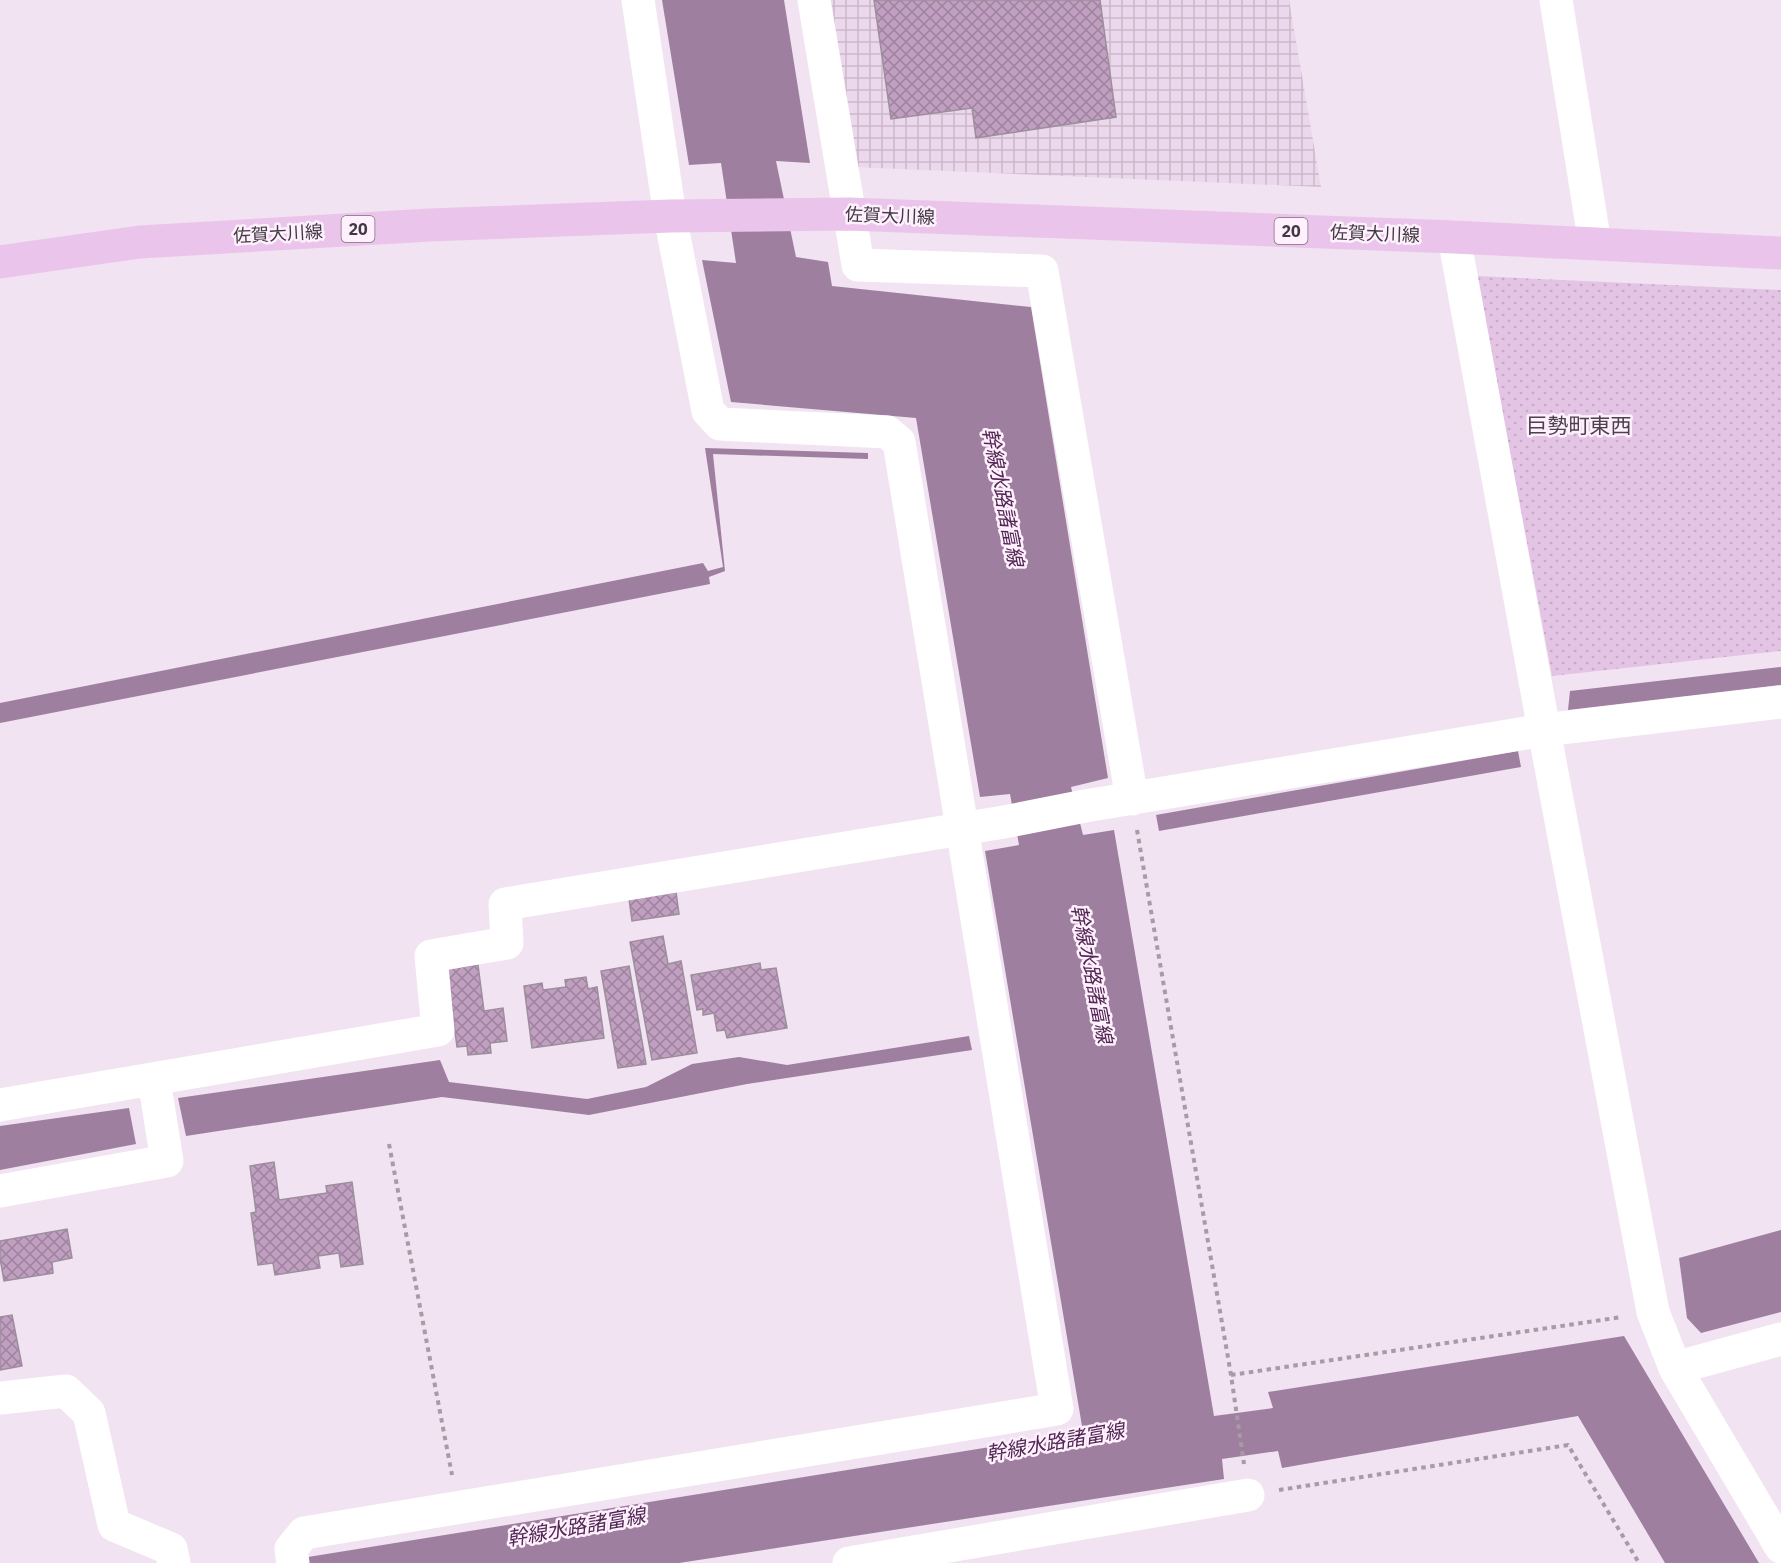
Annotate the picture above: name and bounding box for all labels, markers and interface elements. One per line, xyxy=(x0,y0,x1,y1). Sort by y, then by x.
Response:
street label: 佐賀大川線 xyxy=(845,202,935,229)
road number: 20 xyxy=(342,216,374,242)
road number: 20 xyxy=(1274,218,1308,244)
street label: 佐賀大川線 xyxy=(232,220,324,247)
street label: 佐賀大川線 xyxy=(1330,220,1420,247)
district label: 巨勢町東西 xyxy=(1527,411,1632,439)
water label: 幹線水路諸富線 xyxy=(977,426,1031,571)
water label: 幹線水路諸富線 xyxy=(1066,903,1120,1048)
water label: 幹線水路諸富線 xyxy=(984,1416,1129,1467)
water label: 幹線水路諸富線 xyxy=(505,1501,650,1552)

